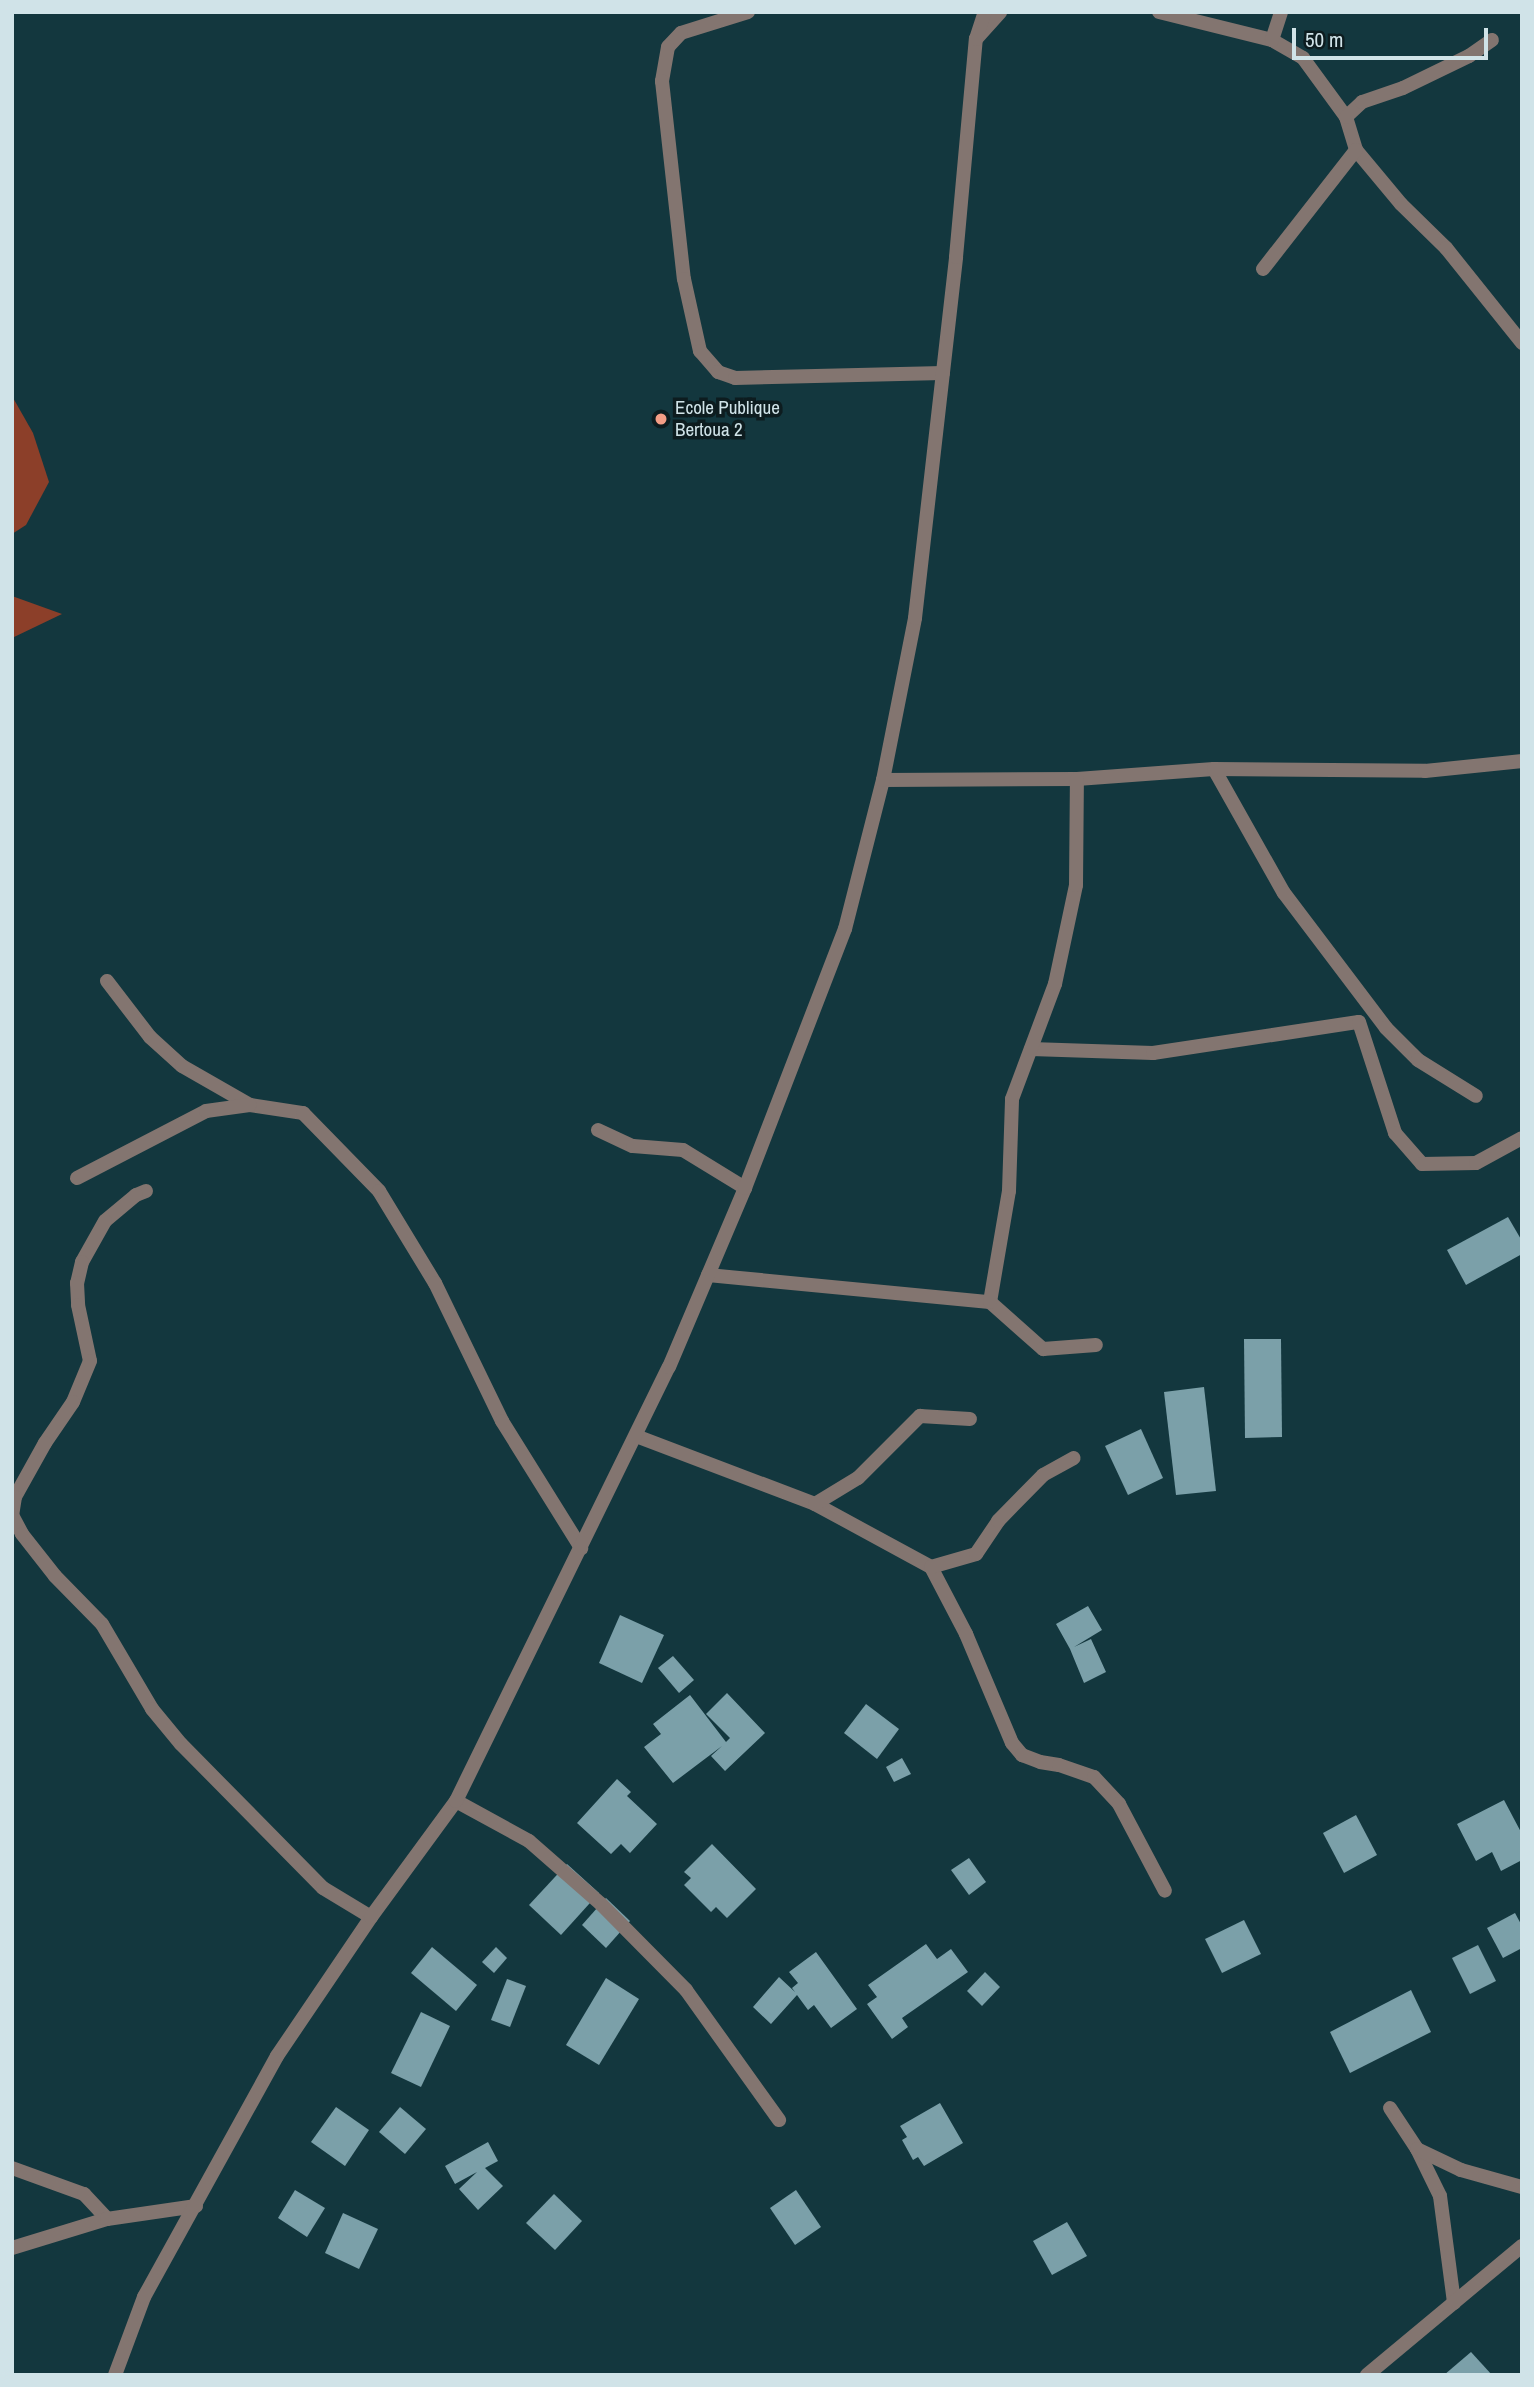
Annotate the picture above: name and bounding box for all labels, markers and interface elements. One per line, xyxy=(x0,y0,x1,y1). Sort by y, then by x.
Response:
scale bar xyxy=(1296,14,1492,58)
text: 50 m xyxy=(1305,25,1343,54)
place label: Ecole Publique Bertoua 2 xyxy=(675,397,780,441)
marker: Ecole Publique Bertoua 2 xyxy=(653,411,669,427)

